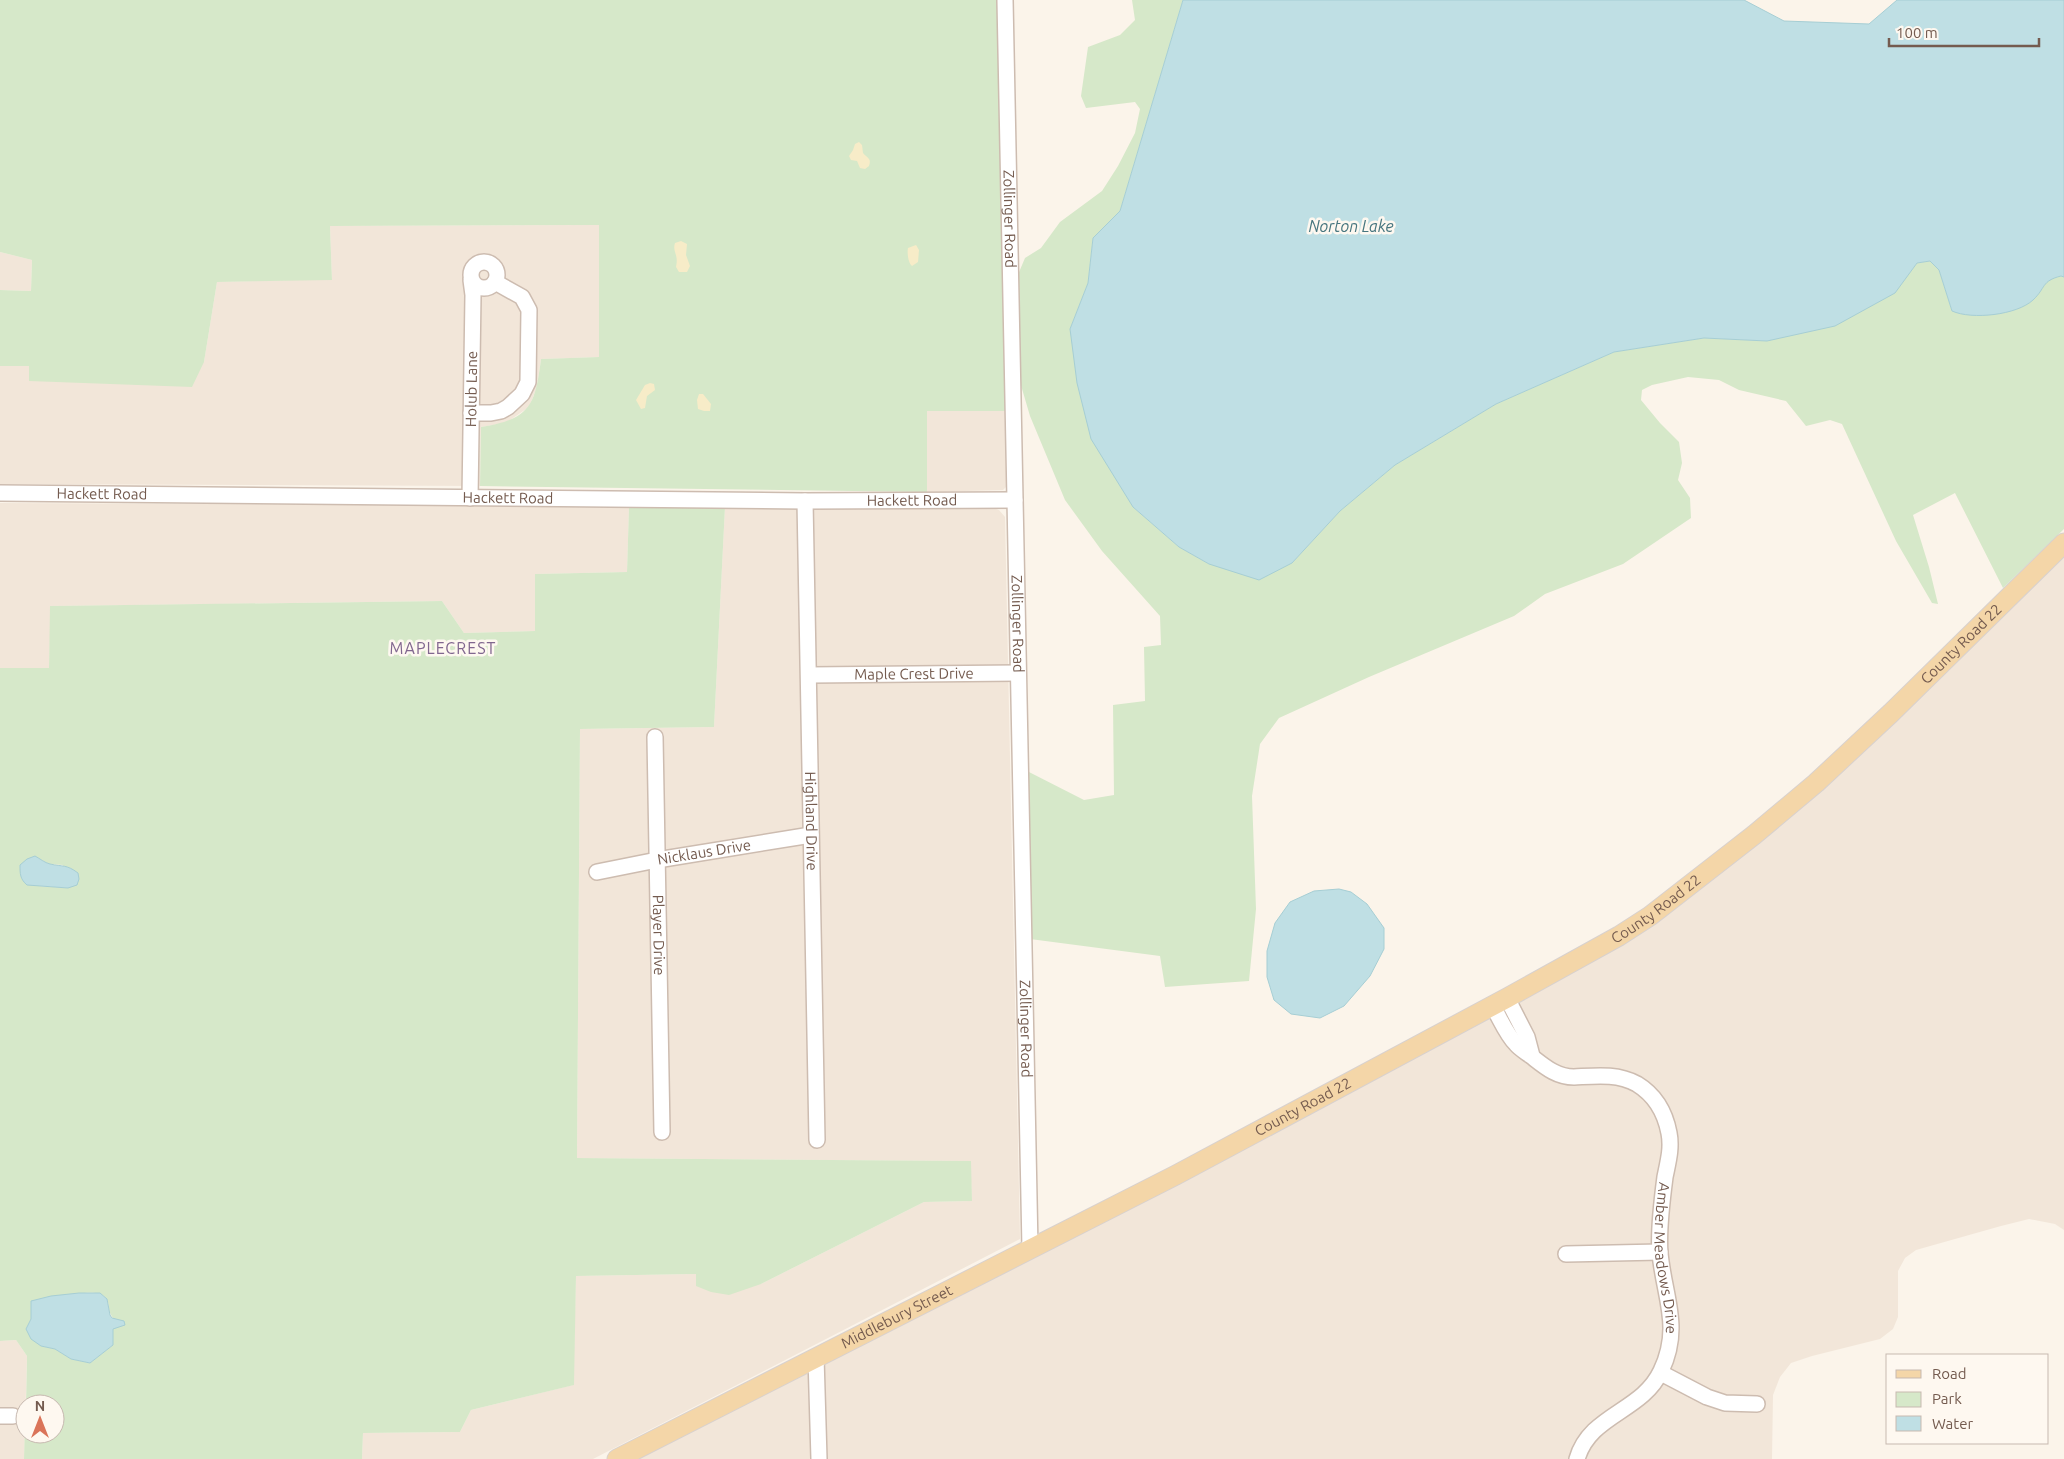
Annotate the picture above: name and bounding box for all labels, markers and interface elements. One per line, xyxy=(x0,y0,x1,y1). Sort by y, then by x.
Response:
scale bar xyxy=(1889,15,2039,47)
text: 100 m xyxy=(1896,24,1938,41)
street label: Zollinger Road xyxy=(1000,170,1019,268)
water label: Norton Lake xyxy=(1308,217,1394,235)
street label: Holub Lane xyxy=(462,351,480,427)
street label: Hackett Road xyxy=(57,485,147,502)
street label: Hackett Road xyxy=(463,489,553,506)
street label: Hackett Road xyxy=(867,491,957,509)
street label: Zollinger Road xyxy=(1009,575,1027,673)
street label: County Road 22 xyxy=(1917,600,2005,687)
district label: MAPLECREST xyxy=(390,639,496,657)
street label: Maple Crest Drive xyxy=(854,664,974,683)
street label: Highland Drive xyxy=(802,771,821,871)
street label: Nicklaus Drive xyxy=(656,836,752,868)
street label: County Road 22 xyxy=(1608,871,1704,947)
street label: Player Drive xyxy=(650,894,668,975)
street label: Zollinger Road xyxy=(1017,980,1036,1078)
street label: County Road 22 xyxy=(1252,1074,1354,1139)
street label: Amber Meadows Drive xyxy=(1651,1181,1680,1334)
street label: Middlebury Street xyxy=(838,1281,955,1352)
legend xyxy=(1886,1354,2049,1444)
text: Road xyxy=(1932,1365,1967,1382)
text: Park xyxy=(1932,1390,1962,1407)
north arrow xyxy=(15,1394,65,1444)
text: N xyxy=(35,1398,45,1414)
text: Water xyxy=(1932,1415,1973,1432)

